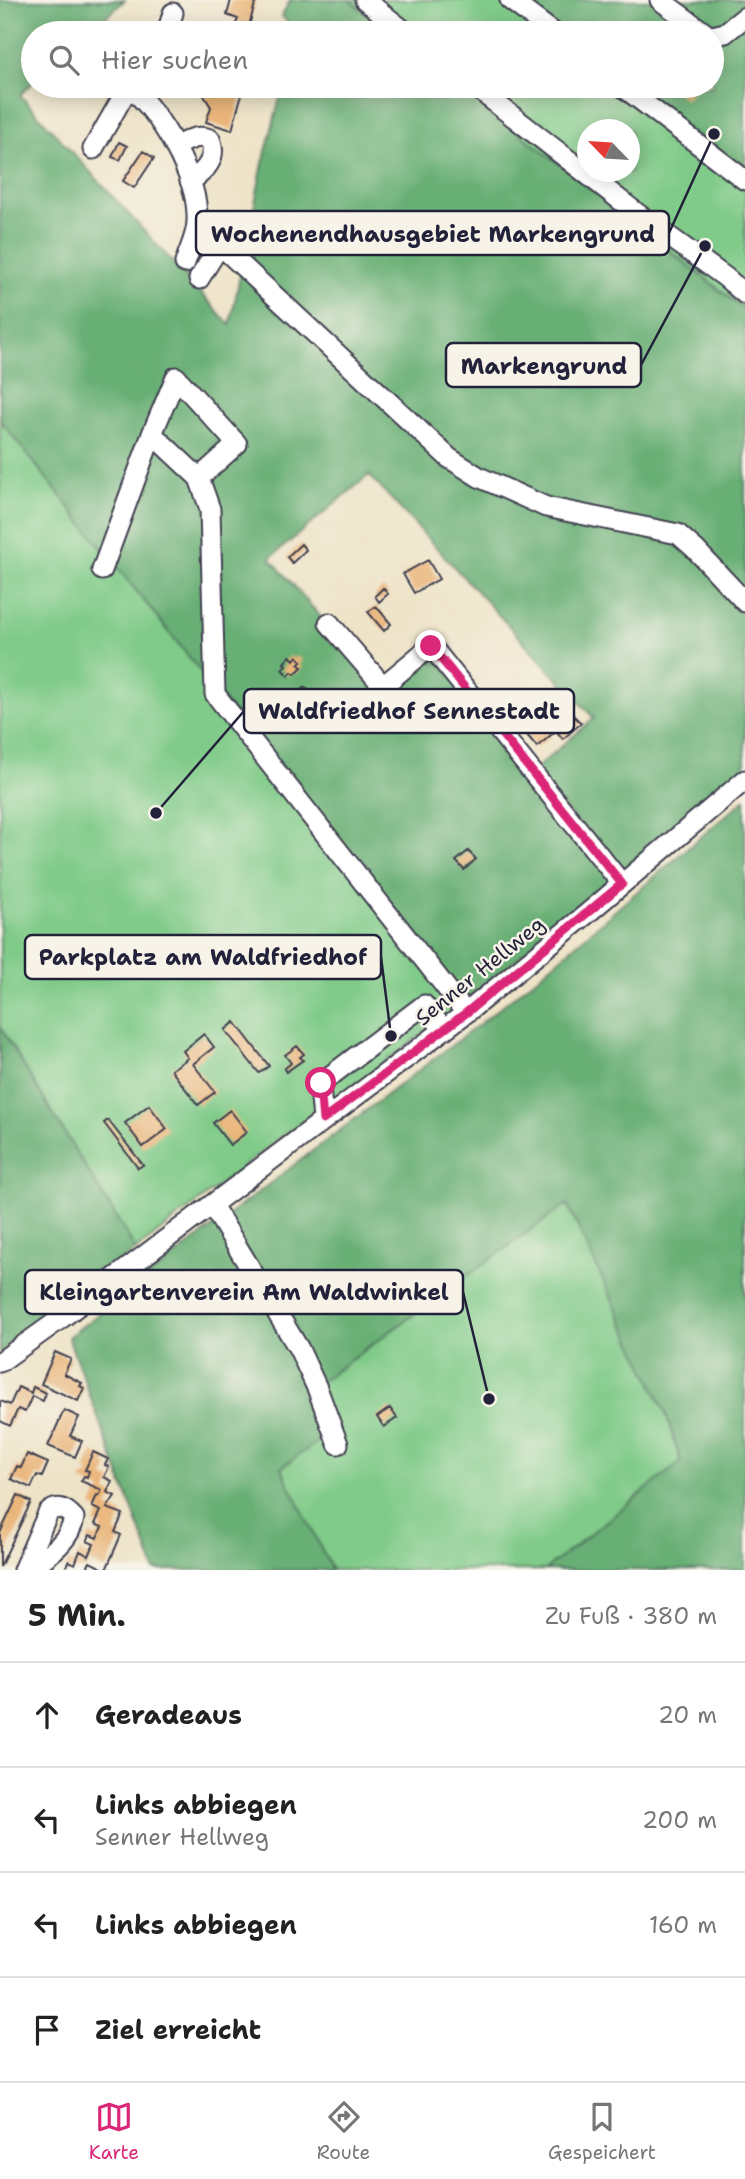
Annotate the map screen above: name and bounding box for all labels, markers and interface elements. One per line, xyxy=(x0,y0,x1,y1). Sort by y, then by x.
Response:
search box xyxy=(21,21,724,98)
icon: search xyxy=(45,41,83,79)
text: Hier suchen xyxy=(101,42,248,77)
north arrow xyxy=(577,119,640,182)
callout: Wochenendhausgebiet Markengrund xyxy=(196,211,669,255)
text: Wochenendhausgebiet Markengrund xyxy=(211,219,655,249)
callout: Markengrund xyxy=(446,343,641,387)
text: Markengrund xyxy=(461,351,627,381)
route end xyxy=(415,630,446,661)
callout: Waldfriedhof Sennestadt xyxy=(244,689,574,733)
text: Waldfriedhof Sennestadt xyxy=(258,696,560,726)
street label: Senner Hellweg xyxy=(409,910,551,1032)
callout: Parkplatz am Waldfriedhof xyxy=(25,935,381,979)
text: Parkplatz am Waldfriedhof xyxy=(39,942,368,972)
route start xyxy=(305,1067,336,1098)
callout: Kleingartenverein Am Waldwinkel xyxy=(25,1270,463,1314)
text: Kleingartenverein Am Waldwinkel xyxy=(39,1277,449,1307)
text: 5 Min. xyxy=(28,1595,126,1636)
text: Zu Fuß · 380 m xyxy=(545,1601,717,1631)
icon: ahead xyxy=(28,1696,66,1734)
text: Geradeaus xyxy=(95,1697,242,1732)
text: 20 m xyxy=(658,1700,717,1730)
text: Links abbiegen xyxy=(95,1787,297,1822)
icon: left xyxy=(28,1801,66,1839)
text: 200 m xyxy=(642,1805,717,1835)
text: Senner Hellweg xyxy=(95,1822,269,1852)
icon: left xyxy=(28,1906,66,1944)
text: Links abbiegen xyxy=(95,1907,297,1942)
text: 160 m xyxy=(649,1910,717,1940)
icon: arrive xyxy=(28,2011,66,2049)
text: Ziel erreicht xyxy=(95,2012,261,2047)
tab: Karte xyxy=(89,2098,139,2165)
tab: Route xyxy=(317,2098,370,2165)
tab: Gespeichert xyxy=(548,2098,656,2165)

